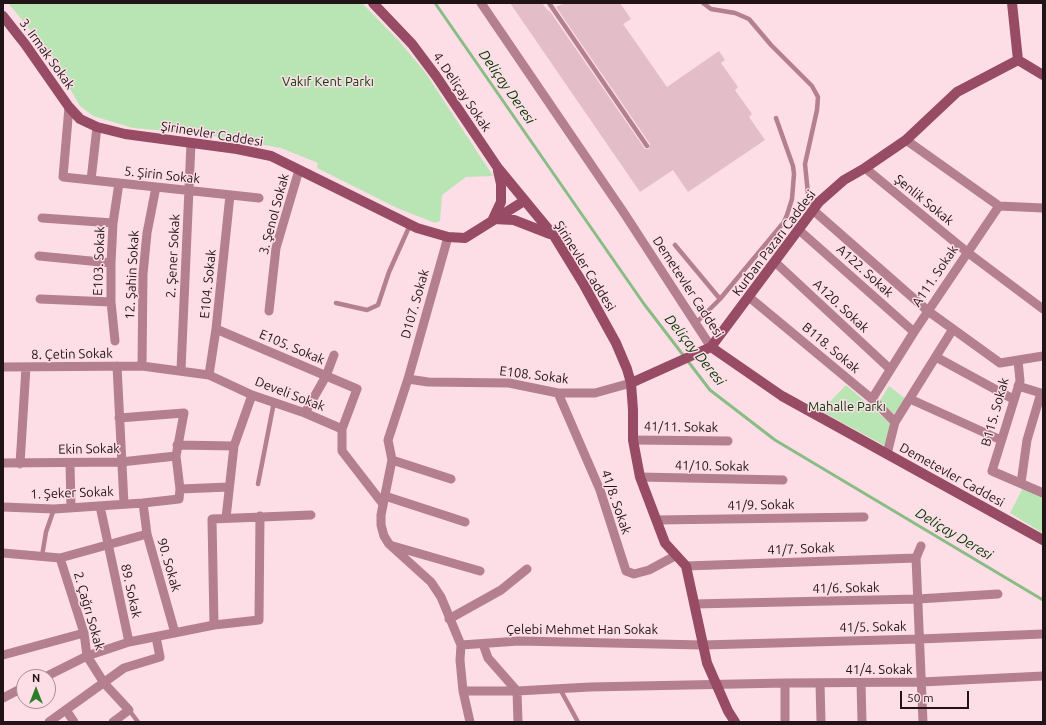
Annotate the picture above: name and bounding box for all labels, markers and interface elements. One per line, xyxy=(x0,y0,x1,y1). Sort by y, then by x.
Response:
street label: 3. Irmak Sokak xyxy=(16,16,78,92)
water label: Deliçay Deresi xyxy=(475,47,539,127)
street label: 4. Deliçay Sokak xyxy=(430,49,494,135)
park label: Vakıf Kent Parkı xyxy=(282,74,374,90)
street label: Şirinevler Caddesi xyxy=(160,118,264,150)
street label: 5. Şirin Sokak xyxy=(123,163,201,187)
street label: Şenlik Sokak xyxy=(891,171,957,229)
street label: 3. Şenol Sokak xyxy=(256,172,292,256)
street label: Kurban Pazarı Caddesi xyxy=(729,187,819,299)
street label: 2. Şener Sokak xyxy=(163,214,183,298)
street label: Şirinevler Caddesi xyxy=(551,218,619,314)
street label: E103. Sokak xyxy=(90,226,108,296)
street label: 12. Şahin Sokak xyxy=(122,230,142,320)
street label: Demetevler Caddesi xyxy=(649,233,727,341)
street label: A122. Sokak xyxy=(833,242,897,300)
street label: A111. Sokak xyxy=(909,242,961,310)
street label: E104. Sokak xyxy=(197,249,219,319)
street label: D107. Sokak xyxy=(398,267,432,341)
street label: A120. Sokak xyxy=(810,276,872,336)
water label: Deliçay Deresi xyxy=(661,311,729,389)
street label: B118. Sokak xyxy=(799,319,863,377)
street label: E105. Sokak xyxy=(257,326,327,368)
street label: 8. Çetin Sokak xyxy=(31,345,113,363)
street label: E108. Sokak xyxy=(498,363,570,387)
street label: Develi Sokak xyxy=(253,374,327,414)
street label: B115. Sokak xyxy=(978,376,1012,448)
park label: Mahalle Parkı xyxy=(808,399,886,415)
street label: 41/11. Sokak xyxy=(644,419,718,435)
street label: Demetevler Caddesi xyxy=(897,440,1007,510)
street label: Ekin Sokak xyxy=(58,441,120,457)
street label: 41/10. Sokak xyxy=(675,458,749,474)
street label: 41/8. Sokak xyxy=(598,468,634,536)
street label: 1. Şeker Sokak xyxy=(30,484,114,502)
street label: 41/9. Sokak xyxy=(727,497,795,513)
water label: Deliçay Deresi xyxy=(912,504,996,564)
street label: 90. Sokak xyxy=(154,536,184,594)
street label: 41/7. Sokak xyxy=(767,540,835,558)
street label: 89. Sokak xyxy=(118,562,144,620)
street label: 2. Çağrı Sokak xyxy=(70,570,108,652)
street label: 41/6. Sokak xyxy=(812,580,880,596)
street label: 41/5. Sokak xyxy=(839,619,907,635)
street label: Çelebi Mehmet Han Sokak xyxy=(506,622,658,638)
street label: 41/4. Sokak xyxy=(845,662,913,678)
north arrow xyxy=(16,669,56,709)
text: N xyxy=(32,672,40,684)
scale bar xyxy=(902,683,971,709)
text: 50 m xyxy=(907,691,934,704)

